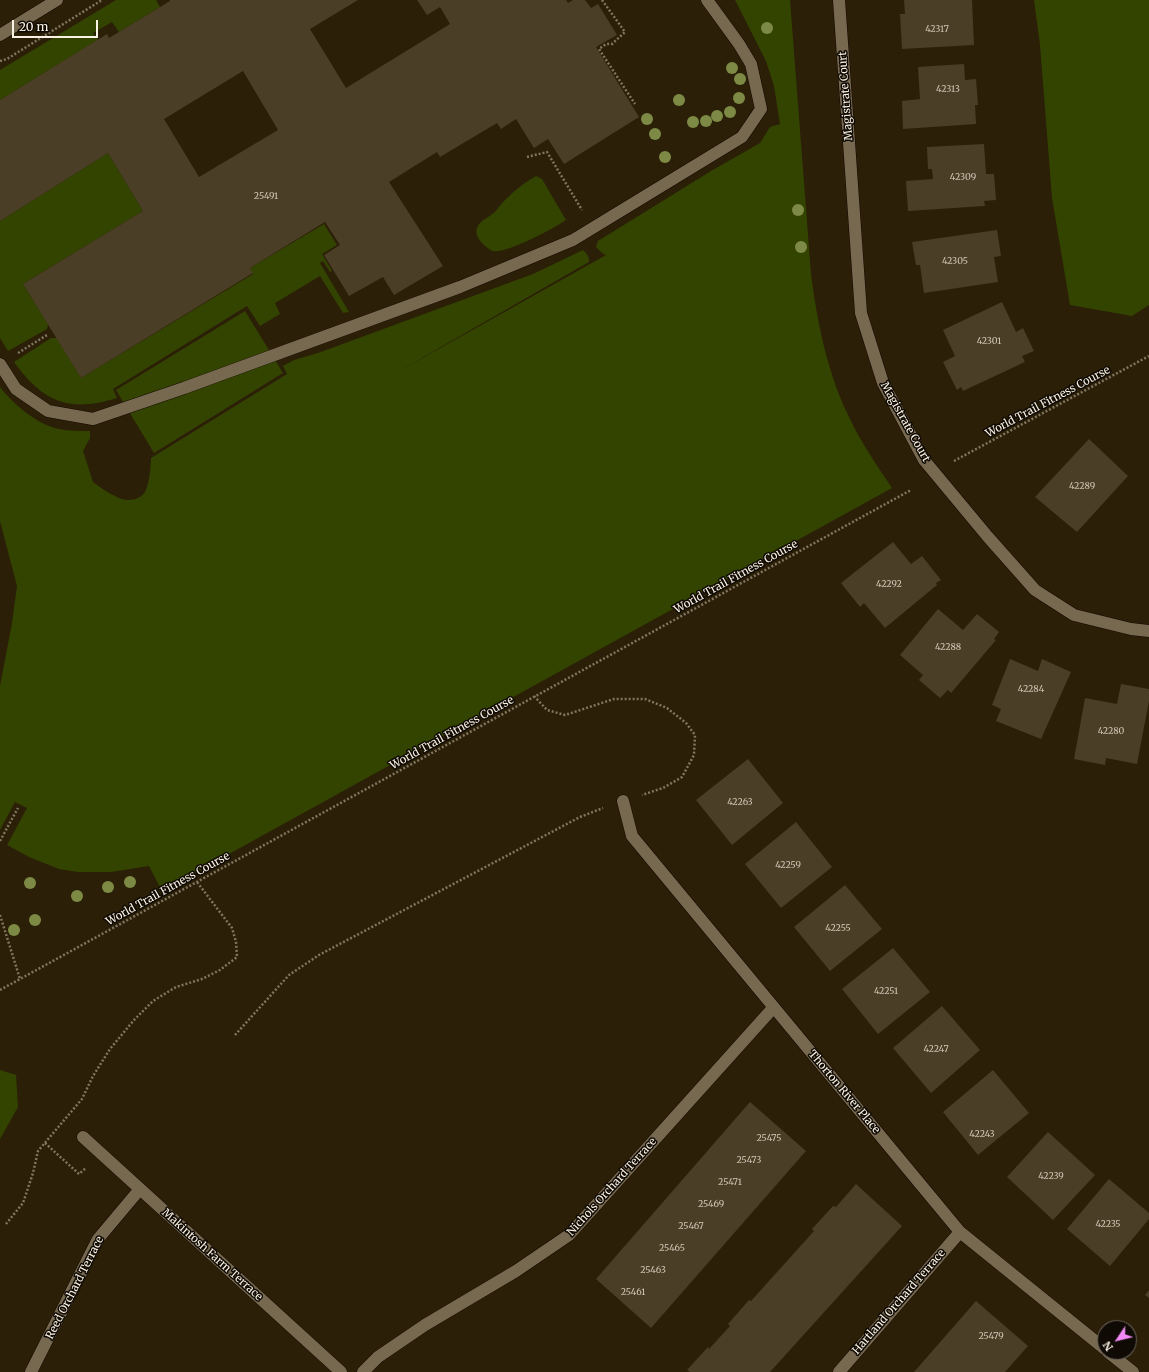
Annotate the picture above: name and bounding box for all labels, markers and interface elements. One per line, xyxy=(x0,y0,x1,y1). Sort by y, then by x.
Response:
scale bar xyxy=(14,12,100,38)
text: 20 m xyxy=(19,19,48,34)
house number: 42317 xyxy=(925,24,949,34)
street label: Magistrate Court xyxy=(836,51,856,141)
house number: 42313 xyxy=(936,84,960,94)
house number: 42309 xyxy=(950,172,976,182)
house number: 25491 xyxy=(254,191,278,201)
house number: 42305 xyxy=(942,256,968,266)
house number: 42301 xyxy=(977,336,1001,346)
street label: World Trail Fitness Course xyxy=(983,363,1113,441)
street label: Magistrate Court xyxy=(878,380,932,464)
house number: 42289 xyxy=(1069,481,1095,491)
street label: World Trail Fitness Course xyxy=(672,537,800,617)
house number: 42292 xyxy=(876,579,902,589)
house number: 42288 xyxy=(935,642,961,652)
house number: 42284 xyxy=(1018,684,1044,694)
street label: World Trail Fitness Course xyxy=(388,693,516,773)
house number: 42280 xyxy=(1098,726,1124,736)
house number: 42263 xyxy=(727,797,753,807)
street label: World Trail Fitness Course xyxy=(104,849,232,929)
house number: 42259 xyxy=(775,860,801,870)
house number: 42255 xyxy=(825,923,851,933)
house number: 42251 xyxy=(874,986,898,996)
house number: 42247 xyxy=(923,1044,949,1054)
street label: Thorton River Place xyxy=(805,1048,883,1136)
house number: 42243 xyxy=(969,1129,995,1139)
house number: 25475 xyxy=(757,1133,781,1143)
street label: Nichols Orchard Terrace xyxy=(564,1135,660,1239)
house number: 25473 xyxy=(737,1155,761,1165)
house number: 42239 xyxy=(1038,1171,1064,1181)
house number: 25471 xyxy=(718,1177,742,1187)
house number: 25469 xyxy=(698,1199,724,1209)
street label: Makintosh Farm Terrace xyxy=(159,1206,265,1304)
house number: 42235 xyxy=(1095,1219,1121,1229)
house number: 25467 xyxy=(678,1221,704,1231)
street label: Reed Orchard Terrace xyxy=(43,1234,107,1342)
house number: 25465 xyxy=(659,1243,685,1253)
street label: Hartland Orchard Terrace xyxy=(850,1247,948,1357)
house number: 25463 xyxy=(640,1265,666,1275)
house number: 25461 xyxy=(621,1287,645,1297)
north arrow xyxy=(1097,1320,1137,1360)
house number: 25479 xyxy=(978,1331,1004,1341)
text: N xyxy=(1100,1339,1116,1354)

